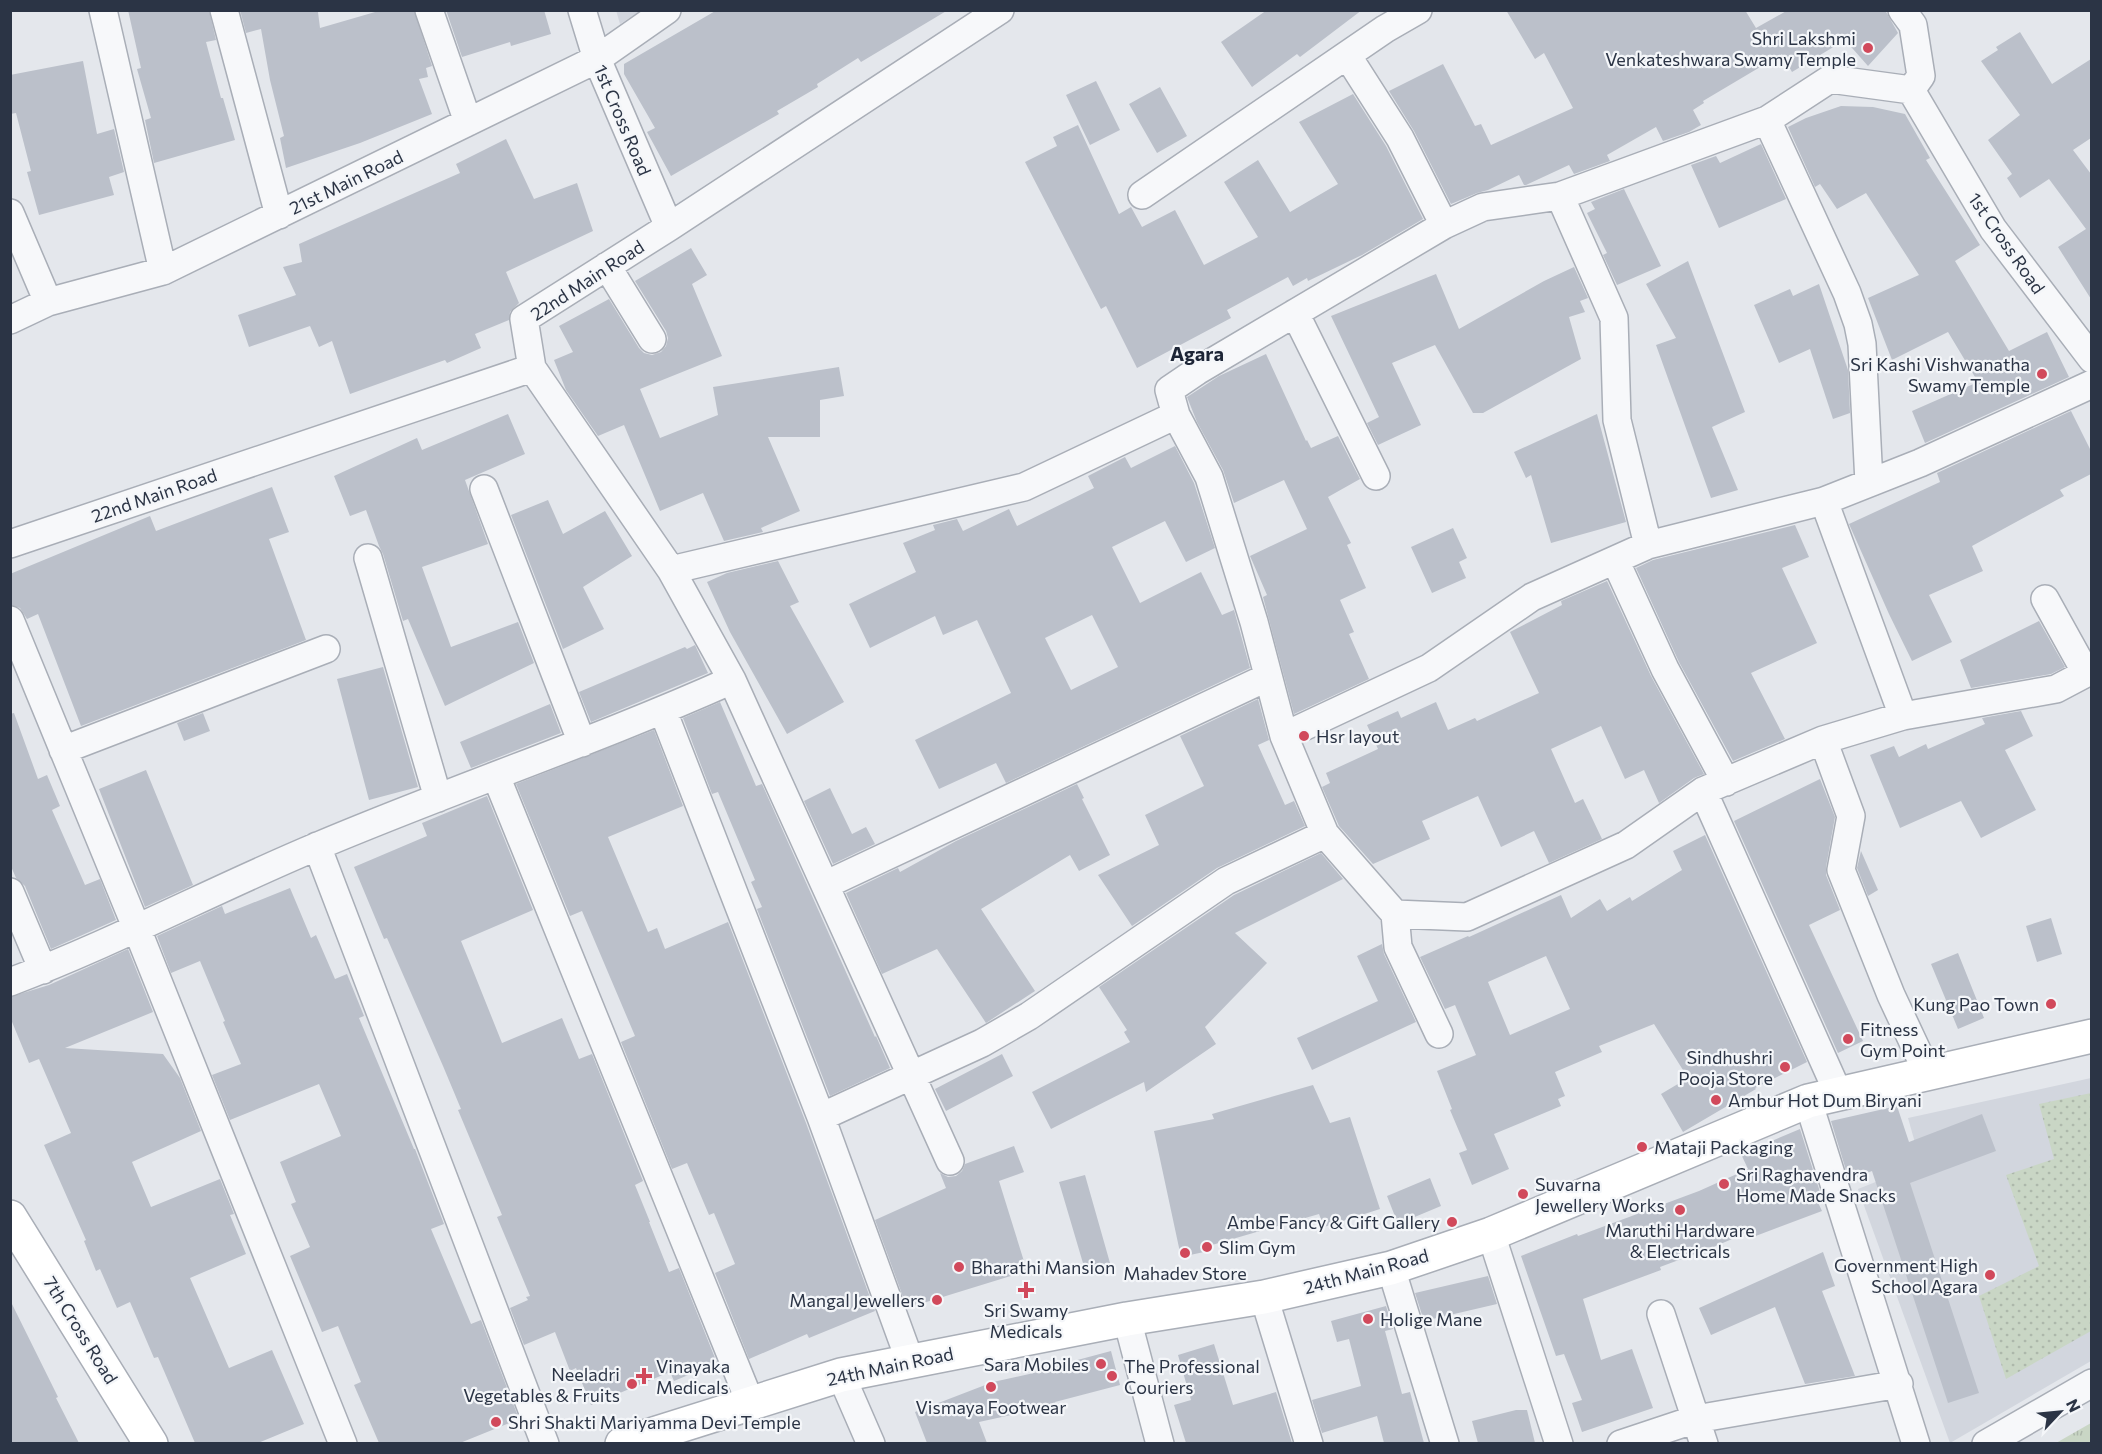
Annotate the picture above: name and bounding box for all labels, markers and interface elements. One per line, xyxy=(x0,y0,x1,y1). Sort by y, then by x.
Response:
place label: Shri Lakshmi Venkateshwara Swamy Temple xyxy=(1605,27,1856,70)
marker: Shri Lakshmi Venkateshwara Swamy Temple xyxy=(1861,41,1875,55)
street label: 1st Cross Road xyxy=(590,61,656,179)
street label: 21st Main Road xyxy=(286,145,406,219)
street label: 1st Cross Road xyxy=(1964,188,2050,298)
street label: 22nd Main Road xyxy=(526,235,648,325)
district label: Agara xyxy=(1170,341,1224,365)
place label: Sri Kashi Vishwanatha Swamy Temple xyxy=(1850,353,2030,396)
marker: Sri Kashi Vishwanatha Swamy Temple xyxy=(2035,367,2049,381)
street label: 22nd Main Road xyxy=(88,463,220,527)
place label: Hsr layout xyxy=(1316,725,1399,747)
marker: Hsr layout xyxy=(1297,729,1311,743)
place label: Kung Pao Town xyxy=(1913,993,2039,1015)
marker: Kung Pao Town xyxy=(2044,997,2058,1011)
place label: Fitness Gym Point xyxy=(1860,1018,1945,1061)
marker: Fitness Gym Point xyxy=(1841,1032,1855,1046)
place label: Sindhushri Pooja Store xyxy=(1678,1046,1773,1089)
marker: Sindhushri Pooja Store xyxy=(1778,1060,1792,1074)
place label: Ambur Hot Dum Biryani xyxy=(1728,1089,1922,1111)
marker: Ambur Hot Dum Biryani xyxy=(1709,1093,1723,1107)
place label: Mataji Packaging xyxy=(1654,1136,1793,1158)
marker: Mataji Packaging xyxy=(1635,1140,1649,1154)
place label: Sri Raghavendra Home Made Snacks xyxy=(1736,1163,1896,1206)
place label: Suvarna Jewellery Works xyxy=(1535,1173,1665,1216)
marker: Sri Raghavendra Home Made Snacks xyxy=(1717,1177,1731,1191)
marker: Suvarna Jewellery Works xyxy=(1516,1187,1530,1201)
marker: Maruthi Hardware & Electricals xyxy=(1673,1203,1687,1217)
place label: Ambe Fancy & Gift Gallery xyxy=(1227,1211,1440,1233)
marker: Ambe Fancy & Gift Gallery xyxy=(1445,1215,1459,1229)
place label: Maruthi Hardware & Electricals xyxy=(1605,1219,1755,1262)
place label: Slim Gym xyxy=(1219,1236,1296,1258)
marker: Slim Gym xyxy=(1200,1240,1214,1254)
street label: 24th Main Road xyxy=(1301,1244,1431,1298)
marker: Mahadev Store xyxy=(1178,1246,1192,1260)
place label: Government High School Agara xyxy=(1834,1254,1978,1297)
place label: Bharathi Mansion xyxy=(971,1256,1115,1278)
marker: Bharathi Mansion xyxy=(952,1260,966,1274)
place label: Mahadev Store xyxy=(1123,1262,1247,1284)
marker: Government High School Agara xyxy=(1983,1268,1997,1282)
street label: 7th Cross Road xyxy=(39,1272,123,1388)
marker: Sri Swamy Medicals xyxy=(1019,1283,1033,1297)
place label: Mangal Jewellers xyxy=(789,1289,925,1311)
marker: Mangal Jewellers xyxy=(930,1293,944,1307)
place label: Sri Swamy Medicals xyxy=(984,1299,1068,1342)
place label: Holige Mane xyxy=(1380,1308,1482,1330)
marker: Holige Mane xyxy=(1361,1312,1375,1326)
street label: 24th Main Road xyxy=(825,1342,955,1390)
place label: Sara Mobiles xyxy=(984,1353,1089,1375)
place label: Vinayaka Medicals xyxy=(656,1355,730,1398)
place label: The Professional Couriers xyxy=(1124,1355,1260,1398)
marker: Sara Mobiles xyxy=(1094,1357,1108,1371)
place label: Neeladri Vegetables & Fruits xyxy=(463,1363,620,1406)
marker: Vinayaka Medicals xyxy=(637,1369,651,1383)
marker: The Professional Couriers xyxy=(1105,1369,1119,1383)
marker: Neeladri Vegetables & Fruits xyxy=(625,1377,639,1391)
marker: Vismaya Footwear xyxy=(984,1380,998,1394)
north arrow xyxy=(2030,1382,2090,1442)
place label: Vismaya Footwear xyxy=(916,1396,1066,1418)
text: N xyxy=(2063,1396,2085,1415)
place label: Shri Shakti Mariyamma Devi Temple xyxy=(508,1411,801,1433)
marker: Shri Shakti Mariyamma Devi Temple xyxy=(489,1415,503,1429)

